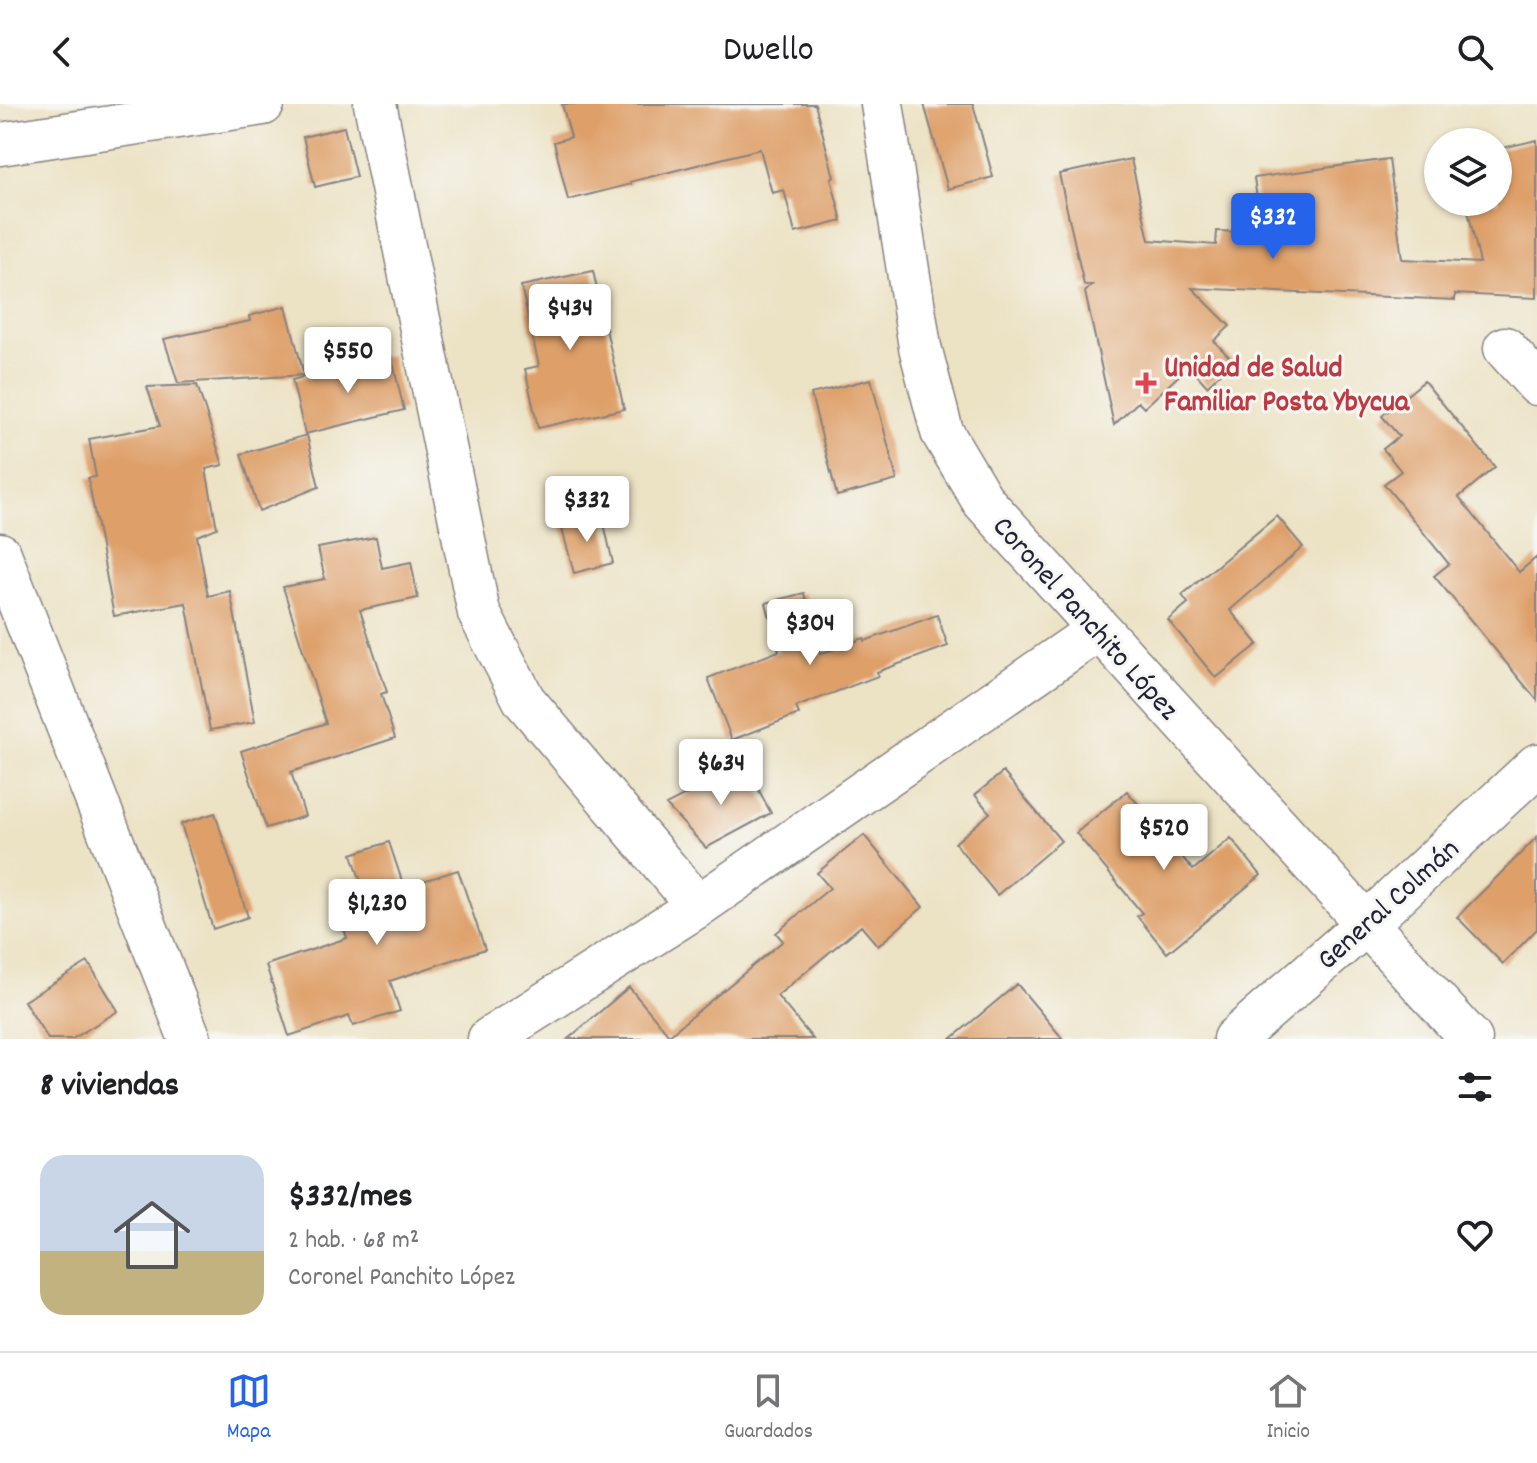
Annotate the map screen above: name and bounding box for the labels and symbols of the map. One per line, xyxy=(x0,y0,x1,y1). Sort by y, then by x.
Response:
pin: $332 xyxy=(1226,193,1320,261)
pin: $434 xyxy=(523,284,617,352)
pin: $550 xyxy=(301,327,395,395)
place label: Unidad de Salud Familiar Posta Ybycua xyxy=(1164,349,1410,426)
marker: Unidad de Salud Familiar Posta Ybycua xyxy=(1135,372,1157,394)
pin: $332 xyxy=(540,476,634,544)
street label: Coronel Panchito López xyxy=(980,508,1188,732)
pin: $304 xyxy=(763,599,857,667)
pin: $634 xyxy=(674,739,768,807)
pin: $520 xyxy=(1117,804,1211,872)
street label: General Colmán xyxy=(1309,830,1471,982)
pin: $1,230 xyxy=(312,879,442,947)

